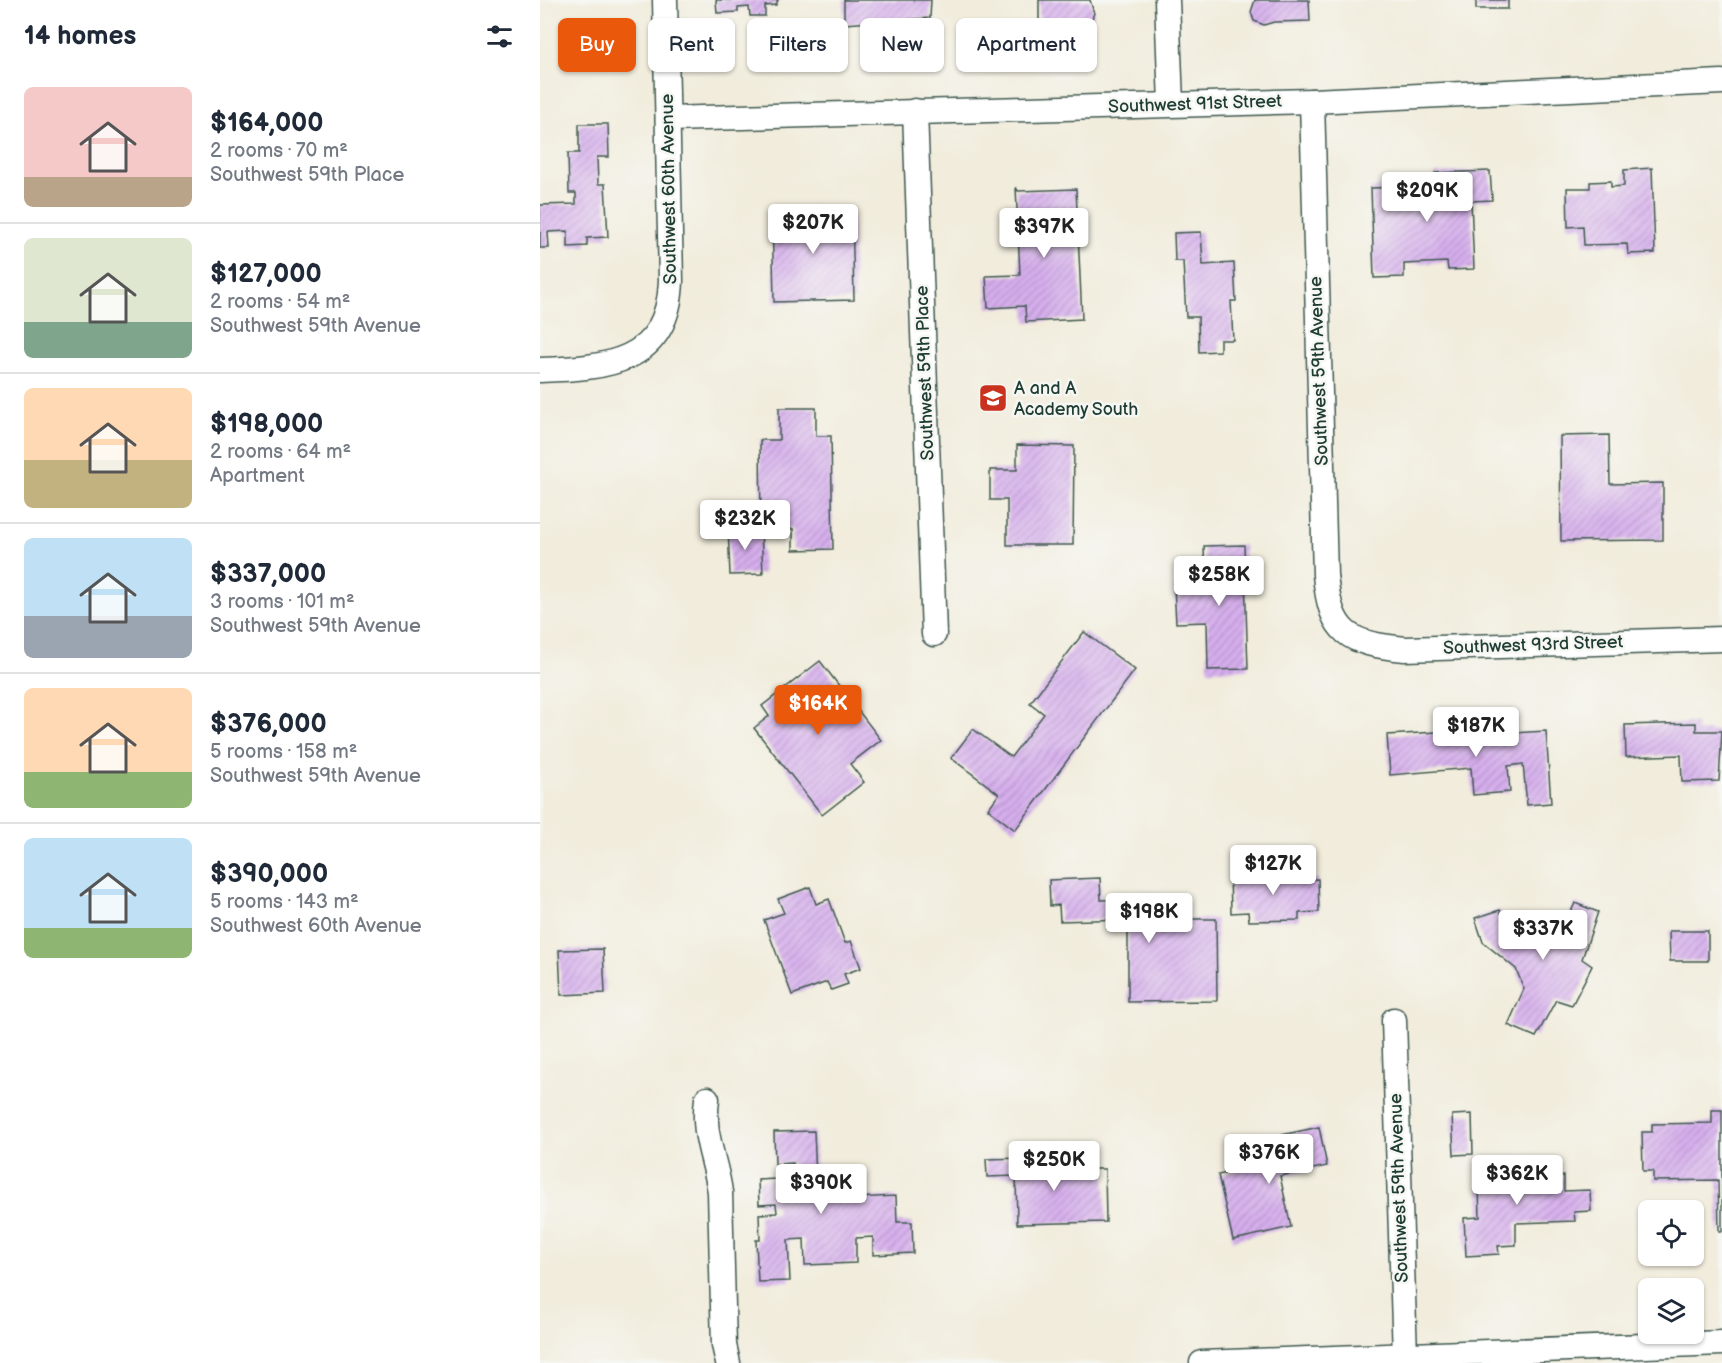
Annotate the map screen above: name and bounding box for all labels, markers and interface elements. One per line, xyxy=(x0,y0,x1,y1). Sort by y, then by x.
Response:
chip: Buy xyxy=(558,18,636,72)
chip: Rent xyxy=(648,18,735,72)
chip: Filters xyxy=(747,18,848,72)
chip: New xyxy=(860,18,944,72)
chip: Apartment xyxy=(956,18,1097,72)
icon: filters xyxy=(483,20,516,53)
text: 14 homes xyxy=(24,21,136,52)
street label: Southwest 91st Street xyxy=(1108,90,1283,118)
street label: Southwest 60th Avenue xyxy=(657,93,681,284)
text: $164,000 xyxy=(210,108,324,139)
icon: home xyxy=(72,111,144,183)
text: 2 rooms · 70 m² xyxy=(210,139,348,163)
text: Southwest 59th Place xyxy=(210,163,404,187)
pin: $209K xyxy=(1385,172,1469,223)
text: $209K xyxy=(1396,179,1458,203)
pin: $207K xyxy=(771,204,855,255)
pin: $397K xyxy=(1002,208,1086,259)
text: $207K xyxy=(782,211,844,235)
text: $397K xyxy=(1013,215,1075,239)
text: $127,000 xyxy=(210,259,322,290)
icon: home xyxy=(72,262,144,334)
street label: Southwest 59th Avenue xyxy=(1305,276,1333,466)
street label: Southwest 59th Place xyxy=(911,285,939,461)
text: 2 rooms · 54 m² xyxy=(210,290,350,314)
text: Southwest 59th Avenue xyxy=(210,314,421,338)
place label: A and A Academy South xyxy=(1014,378,1138,420)
school or university icon: A and A Academy South xyxy=(977,382,1009,414)
text: $198,000 xyxy=(210,409,323,440)
icon: home xyxy=(72,412,144,484)
text: 2 rooms · 64 m² xyxy=(210,440,351,464)
text: Apartment xyxy=(210,464,305,488)
pin: $232K xyxy=(703,500,787,551)
text: $232K xyxy=(714,507,776,531)
pin: $258K xyxy=(1177,556,1261,607)
text: $337,000 xyxy=(210,559,326,590)
icon: home xyxy=(72,562,144,634)
text: $258K xyxy=(1188,563,1250,587)
text: 3 rooms · 101 m² xyxy=(210,590,355,614)
text: Southwest 59th Avenue xyxy=(210,614,421,638)
street label: Southwest 93rd Street xyxy=(1443,631,1624,659)
pin: $164K xyxy=(776,685,860,736)
text: $164K xyxy=(788,692,848,716)
pin: $187K xyxy=(1434,707,1518,758)
text: $376,000 xyxy=(210,709,327,740)
icon: home xyxy=(72,712,144,784)
text: $187K xyxy=(1447,714,1505,738)
text: 5 rooms · 158 m² xyxy=(210,740,357,764)
text: Southwest 59th Avenue xyxy=(210,764,421,788)
pin: $127K xyxy=(1231,845,1315,896)
text: $127K xyxy=(1244,852,1302,876)
text: $390,000 xyxy=(210,859,328,890)
icon: home xyxy=(72,862,144,934)
text: 5 rooms · 143 m² xyxy=(210,890,359,914)
pin: $198K xyxy=(1107,893,1191,944)
text: $198K xyxy=(1120,900,1178,924)
pin: $337K xyxy=(1501,910,1585,961)
text: Southwest 60th Avenue xyxy=(210,914,422,938)
text: $337K xyxy=(1512,917,1574,941)
street label: Southwest 59th Avenue xyxy=(1385,1093,1413,1283)
pin: $376K xyxy=(1227,1134,1311,1185)
pin: $250K xyxy=(1012,1141,1096,1192)
text: $376K xyxy=(1238,1141,1300,1165)
text: $250K xyxy=(1023,1148,1085,1172)
pin: $362K xyxy=(1475,1155,1559,1206)
text: $362K xyxy=(1486,1162,1548,1186)
pin: $390K xyxy=(779,1164,863,1215)
text: $390K xyxy=(790,1171,852,1195)
map controls xyxy=(1638,1200,1704,1344)
button: locate xyxy=(1638,1200,1704,1266)
button: layers xyxy=(1638,1278,1704,1344)

